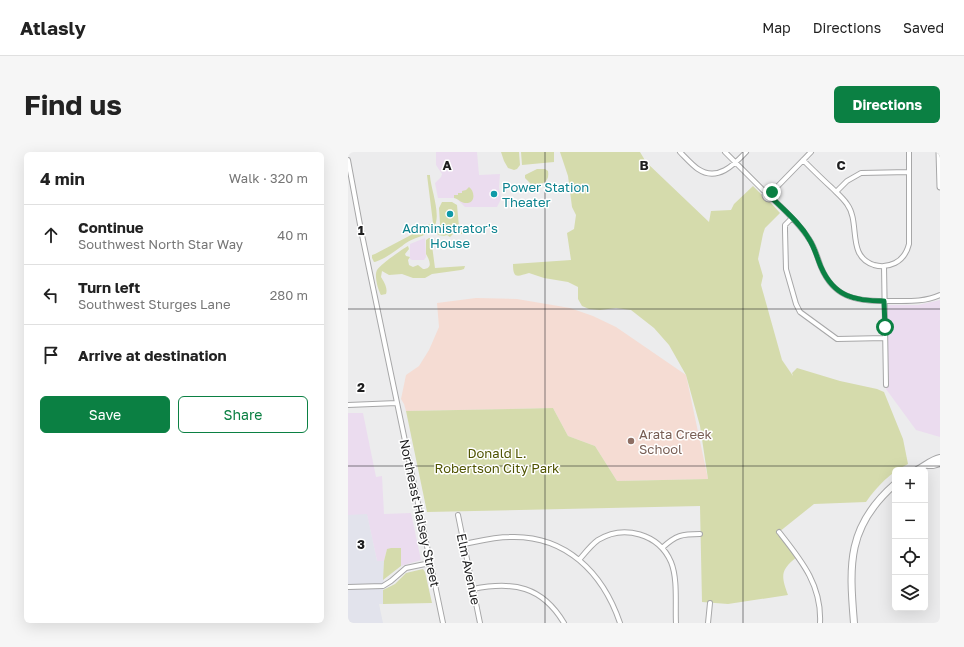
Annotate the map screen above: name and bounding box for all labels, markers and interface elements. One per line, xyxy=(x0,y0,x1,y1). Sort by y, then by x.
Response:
text: Atlasly xyxy=(20,16,86,39)
text: Map xyxy=(762,19,791,36)
text: Directions xyxy=(813,19,881,36)
text: Saved xyxy=(903,19,944,36)
button: Directions xyxy=(834,86,940,123)
text: Find us xyxy=(24,88,122,121)
text: A xyxy=(442,157,452,173)
text: B xyxy=(639,157,649,173)
text: C xyxy=(836,157,846,173)
text: 4 min xyxy=(40,168,85,189)
text: Walk · 320 m xyxy=(229,170,308,186)
place label: Power Station Theater xyxy=(502,179,589,210)
route end xyxy=(763,183,781,201)
marker: Power Station Theater xyxy=(489,189,499,199)
marker: Administrator's House xyxy=(445,209,455,219)
text: Continue xyxy=(78,218,144,236)
place label: Administrator's House xyxy=(402,220,498,251)
text: 1 xyxy=(358,222,365,238)
icon: ahead xyxy=(40,224,62,246)
text: 40 m xyxy=(277,227,308,243)
text: Southwest North Star Way xyxy=(78,236,243,252)
text: Turn left xyxy=(78,278,140,296)
icon: left xyxy=(40,284,62,306)
text: 280 m xyxy=(270,287,308,303)
text: Southwest Sturges Lane xyxy=(78,296,231,312)
route start xyxy=(876,318,894,336)
icon: arrive xyxy=(40,344,62,366)
text: Arrive at destination xyxy=(78,346,227,364)
text: 2 xyxy=(357,379,365,395)
button: Save xyxy=(40,396,170,433)
button: Share xyxy=(178,396,308,433)
place label: Arata Creek School xyxy=(639,426,713,457)
marker: Arata Creek School xyxy=(626,436,636,446)
street label: Northeast Halsey Street xyxy=(396,437,444,589)
park label: Donald L. Robertson City Park xyxy=(435,445,560,476)
map controls xyxy=(892,467,928,611)
button: + xyxy=(892,467,928,503)
button: − xyxy=(892,503,928,539)
street label: Elm Avenue xyxy=(454,532,484,606)
text: 3 xyxy=(357,536,365,552)
button: locate xyxy=(892,539,928,575)
button: layers xyxy=(892,575,928,611)

